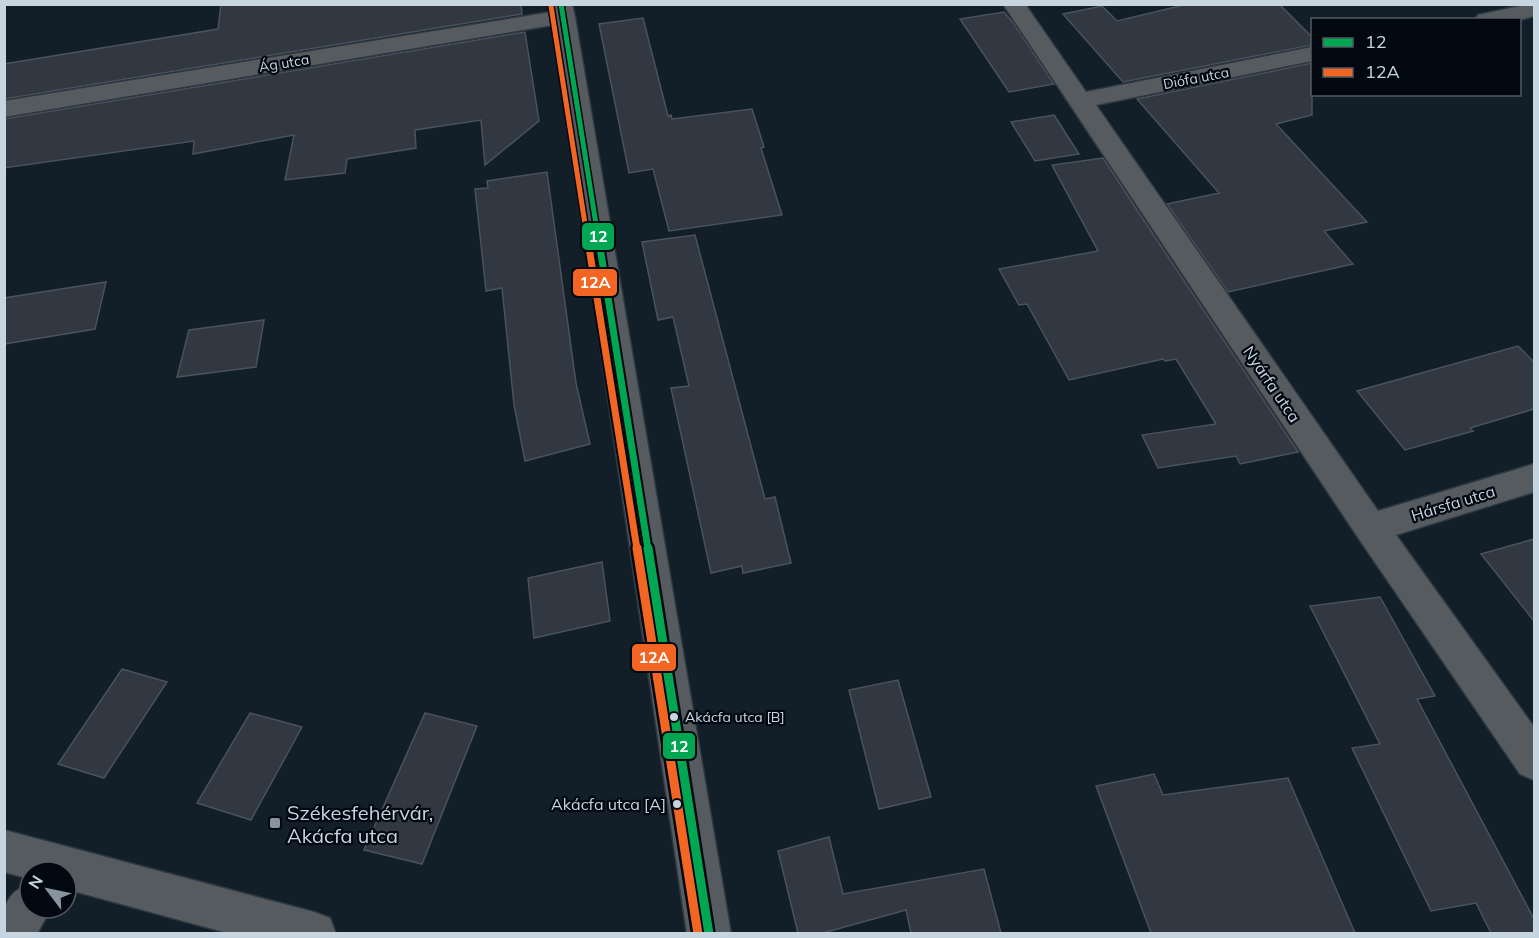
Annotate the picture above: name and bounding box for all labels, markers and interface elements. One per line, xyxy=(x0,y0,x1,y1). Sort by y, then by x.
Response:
legend xyxy=(1311,18,1521,96)
text: 12 xyxy=(1365,30,1387,53)
street label: Ág utca xyxy=(258,50,310,76)
text: 12A xyxy=(1365,60,1400,83)
street label: Diófa utca xyxy=(1162,63,1230,93)
line badge: 12 xyxy=(581,222,615,251)
text: 12 xyxy=(588,226,608,246)
line badge: 12A xyxy=(572,268,618,297)
text: 12A xyxy=(579,272,611,292)
street label: Nyárfa utca xyxy=(1239,342,1305,426)
street label: Hársfa utca xyxy=(1409,481,1497,525)
line badge: 12A xyxy=(631,643,677,672)
text: 12A xyxy=(638,647,670,667)
place label: Akácfa utca [B] xyxy=(685,708,785,726)
marker: Akácfa utca [B] xyxy=(668,711,680,723)
line badge: 12 xyxy=(662,732,696,760)
text: 12 xyxy=(669,736,689,756)
place label: Akácfa utca [A] xyxy=(551,794,666,814)
marker: Akácfa utca [A] xyxy=(671,798,683,810)
place label: Székesfehérvár, Akácfa utca xyxy=(287,800,433,848)
marker: Székesfehérvár, Akácfa utca xyxy=(268,816,282,830)
north arrow xyxy=(18,860,78,920)
text: N xyxy=(24,872,47,892)

